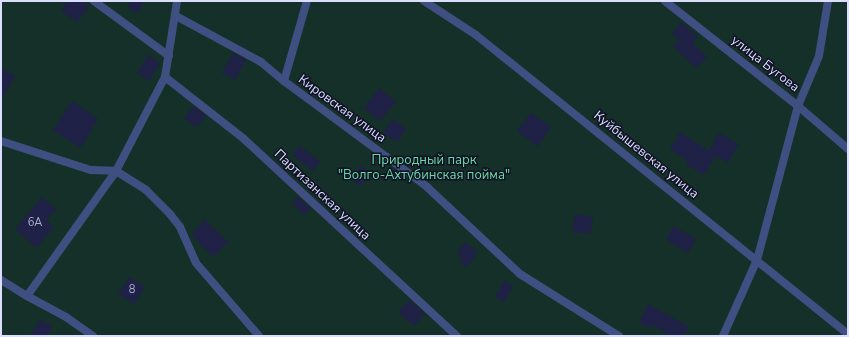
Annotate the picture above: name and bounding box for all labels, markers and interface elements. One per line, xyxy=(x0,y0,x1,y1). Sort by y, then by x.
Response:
street label: улица Бугова xyxy=(728,33,802,95)
street label: Кировская улица xyxy=(295,72,389,146)
street label: Куйбышевская улица xyxy=(590,108,702,202)
street label: Партизанская улица xyxy=(271,146,373,244)
park label: Природный парк "Волго-Ахтубинская пойма" xyxy=(338,153,510,184)
house number: 6А xyxy=(28,216,42,230)
house number: 8 xyxy=(129,283,135,297)

